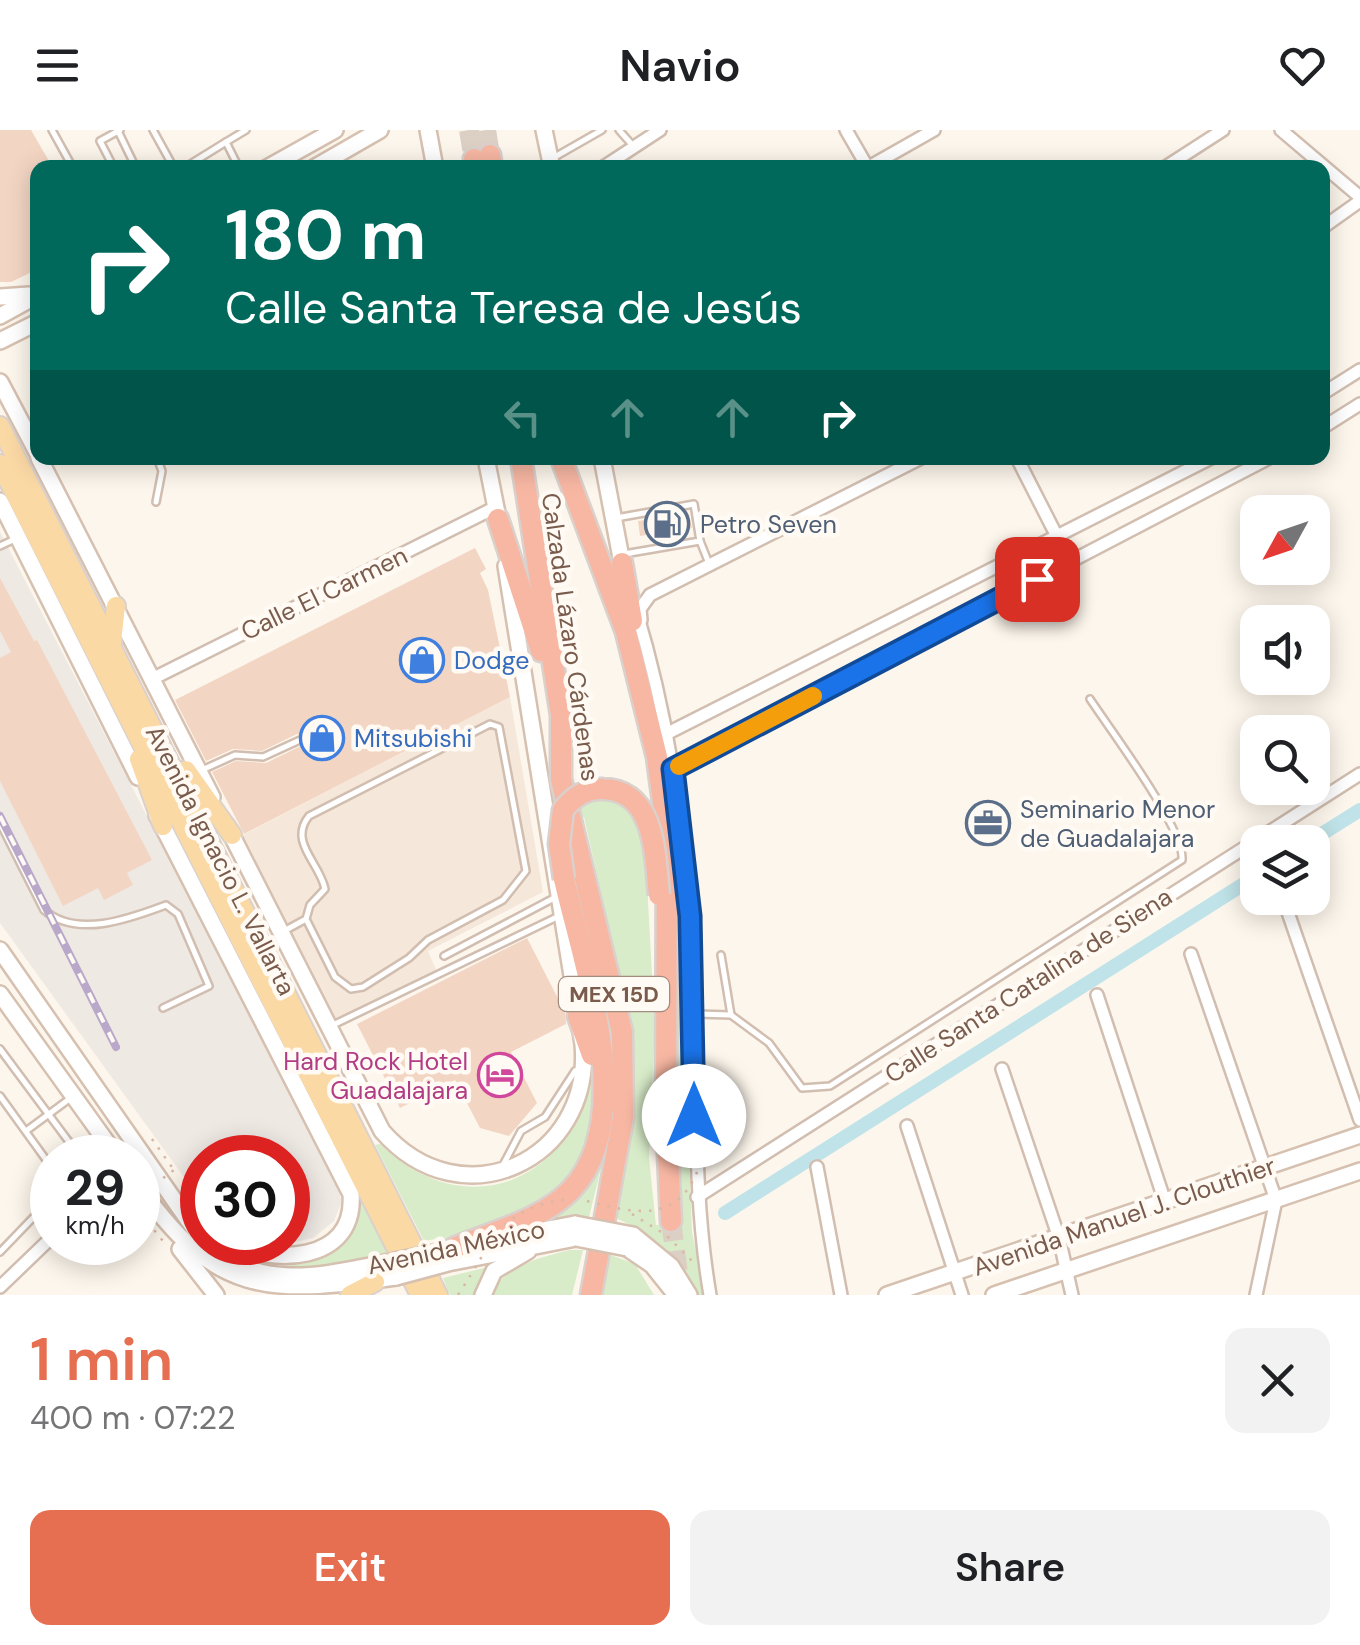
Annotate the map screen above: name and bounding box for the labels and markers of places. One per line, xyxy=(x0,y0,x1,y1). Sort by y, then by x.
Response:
fuel station icon: Petro Seven xyxy=(644,501,690,547)
place label: Petro Seven xyxy=(700,508,837,541)
pin xyxy=(995,537,1080,622)
shop icon: Dodge xyxy=(399,637,445,683)
place label: Dodge xyxy=(454,644,529,677)
shop icon: Mitsubishi xyxy=(299,715,345,761)
place label: Mitsubishi xyxy=(354,722,472,755)
place label: Seminario Menor de Guadalajara xyxy=(1020,793,1215,855)
office icon: Seminario Menor de Guadalajara xyxy=(965,800,1011,846)
place label: Hard Rock Hotel Guadalajara xyxy=(283,1045,468,1107)
hotel icon: Hard Rock Hotel Guadalajara xyxy=(477,1052,523,1098)

